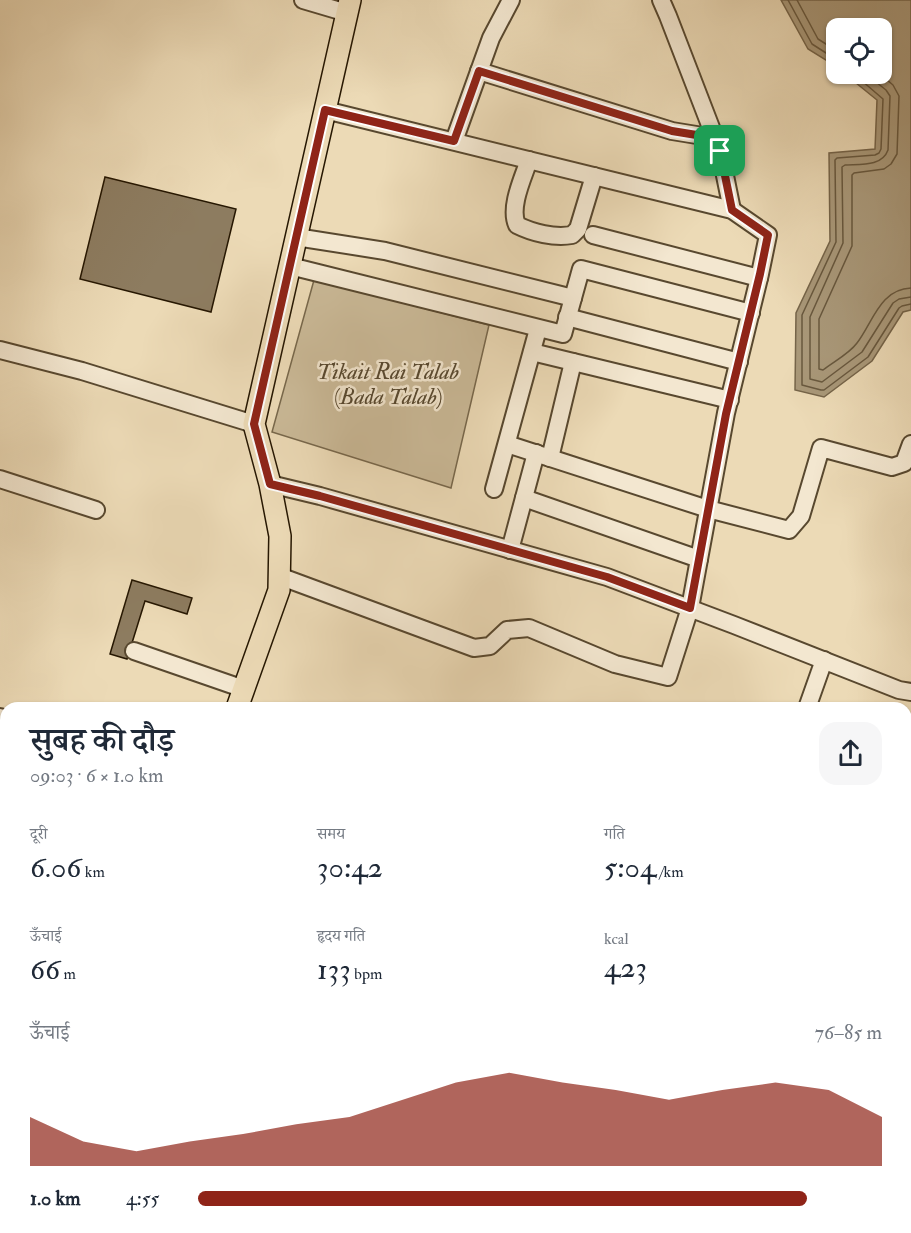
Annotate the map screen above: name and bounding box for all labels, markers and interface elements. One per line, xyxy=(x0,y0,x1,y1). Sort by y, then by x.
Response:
map controls xyxy=(826,18,892,84)
button: locate xyxy=(826,18,892,84)
pin xyxy=(694,125,745,176)
icon: arrive xyxy=(703,134,736,167)
park label: Tikait Rai Talab (Bada Talab) xyxy=(317,358,459,411)
text: सुबह की दौड़ xyxy=(30,720,174,761)
button: share xyxy=(819,722,882,785)
text: 09:03 · 6 × 1.0 km xyxy=(30,763,164,788)
text: दूरी xyxy=(30,824,47,844)
text: समय xyxy=(317,824,345,844)
text: गति xyxy=(604,824,625,844)
text: 6.06 xyxy=(30,849,81,886)
text: 30:42 xyxy=(317,849,383,886)
text: 5:04 xyxy=(604,849,656,886)
text: km xyxy=(81,862,105,882)
text: /km xyxy=(656,862,684,882)
text: ऊँचाई xyxy=(30,926,62,946)
text: हृदय गति xyxy=(317,926,365,946)
text: kcal xyxy=(604,929,629,949)
text: 423 xyxy=(604,949,647,986)
text: 66 xyxy=(30,951,60,988)
text: 133 xyxy=(317,951,351,988)
text: m xyxy=(60,964,76,984)
text: bpm xyxy=(351,964,382,984)
text: ऊँचाई xyxy=(30,1020,69,1045)
text: 76–85 m xyxy=(815,1020,882,1045)
text: 1.0 km xyxy=(30,1186,81,1211)
text: 4:55 xyxy=(126,1186,159,1211)

